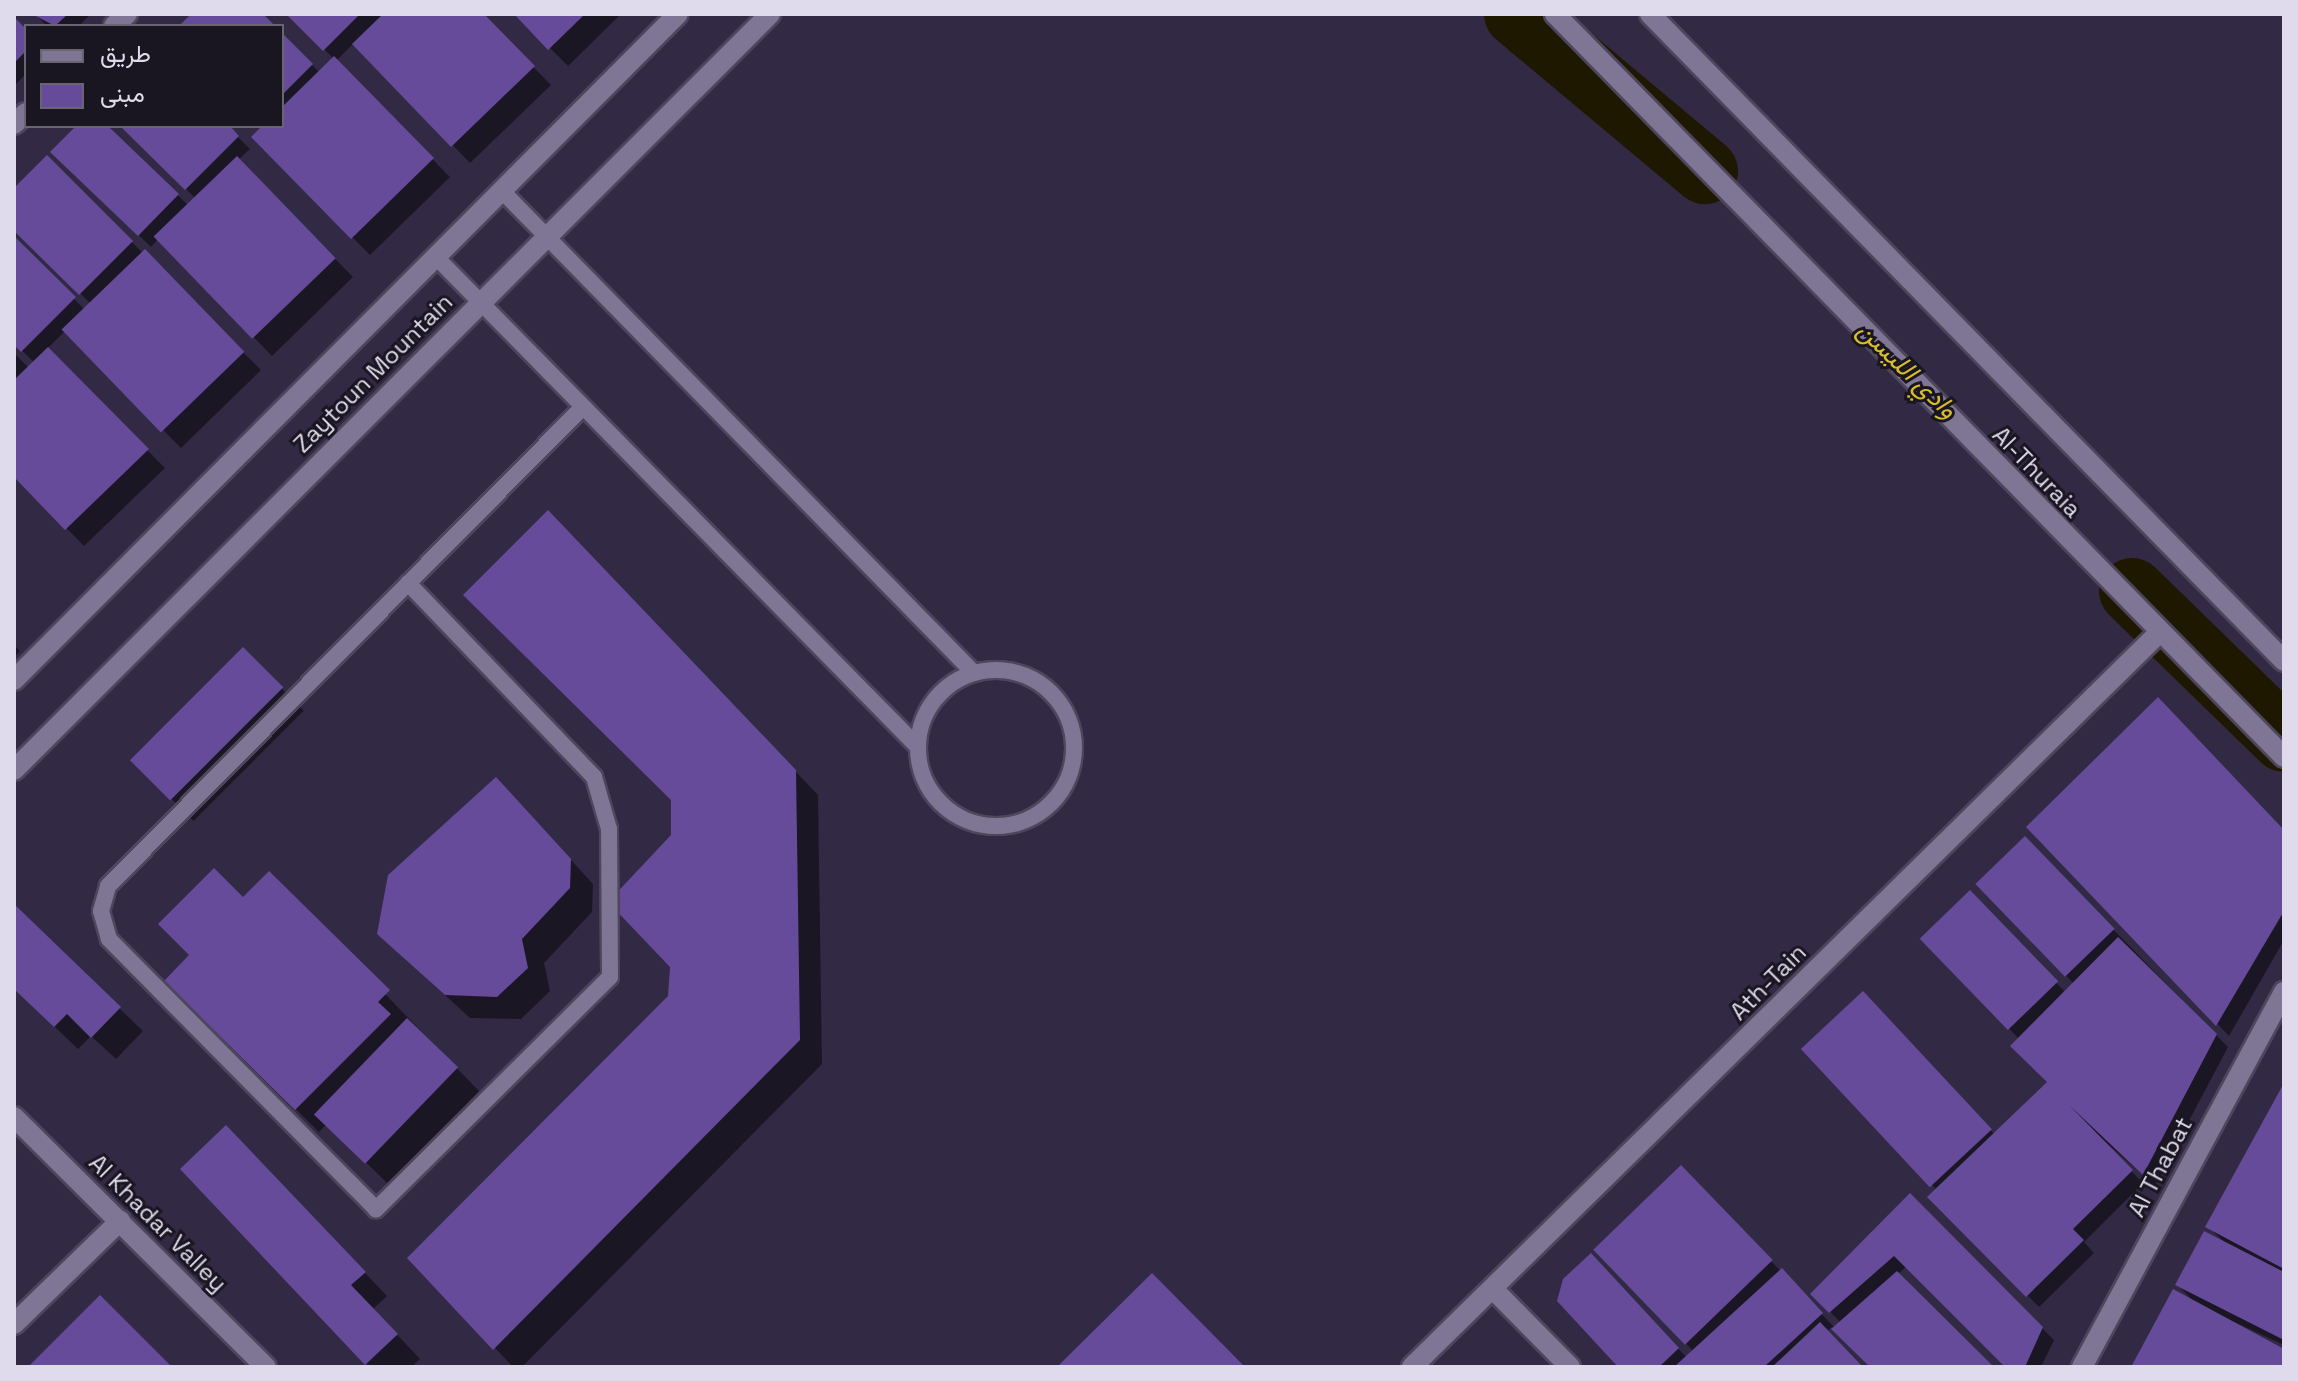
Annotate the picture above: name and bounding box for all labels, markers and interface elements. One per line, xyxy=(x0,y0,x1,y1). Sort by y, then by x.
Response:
legend xyxy=(24,24,284,128)
text: طريق xyxy=(100,38,151,69)
text: مبنى xyxy=(100,78,145,109)
street label: Zaytoun Mountain xyxy=(287,287,459,459)
water label: وادي الليسن xyxy=(1850,315,1964,425)
street label: Al-Thuraia xyxy=(1987,421,2087,523)
street label: Ath-Tain xyxy=(1724,938,1812,1026)
street label: Al Thabat xyxy=(2122,1112,2198,1222)
street label: Al Khadar Valley xyxy=(83,1148,233,1298)

